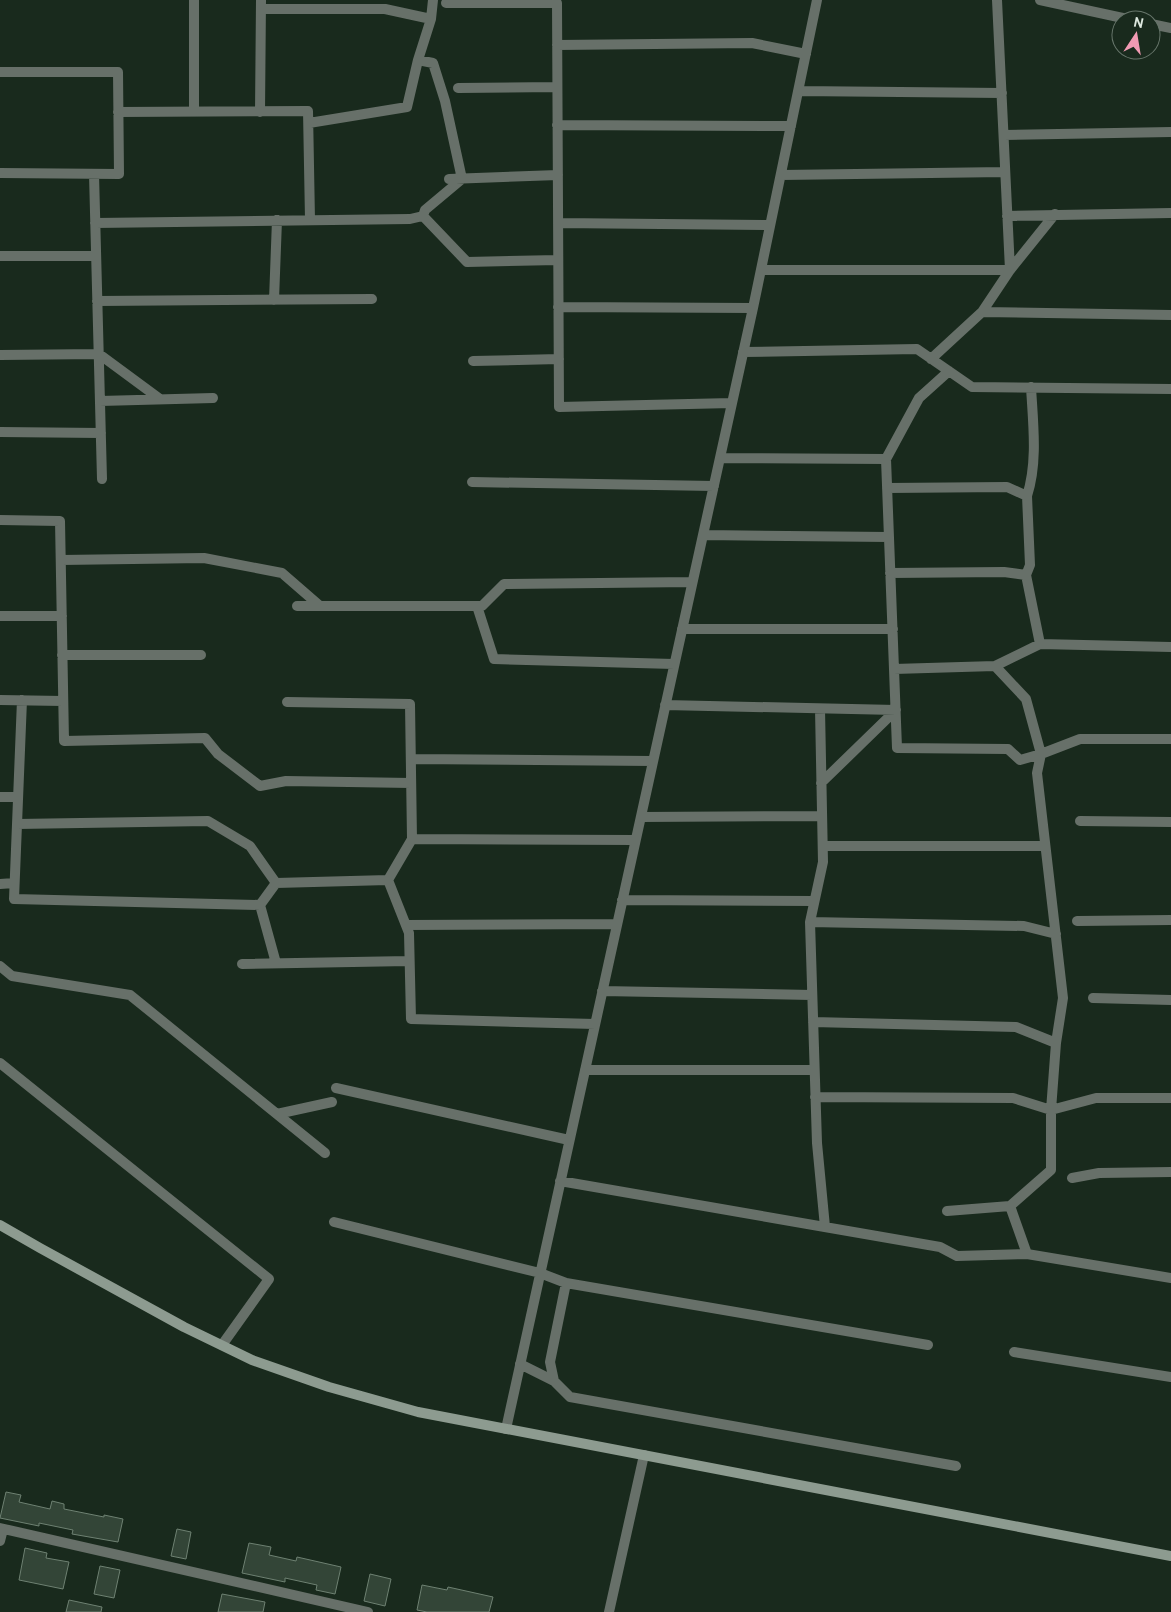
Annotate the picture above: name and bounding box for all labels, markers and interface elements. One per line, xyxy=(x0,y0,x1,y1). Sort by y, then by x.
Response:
north arrow xyxy=(1111,10,1161,60)
text: N xyxy=(1132,14,1145,33)

